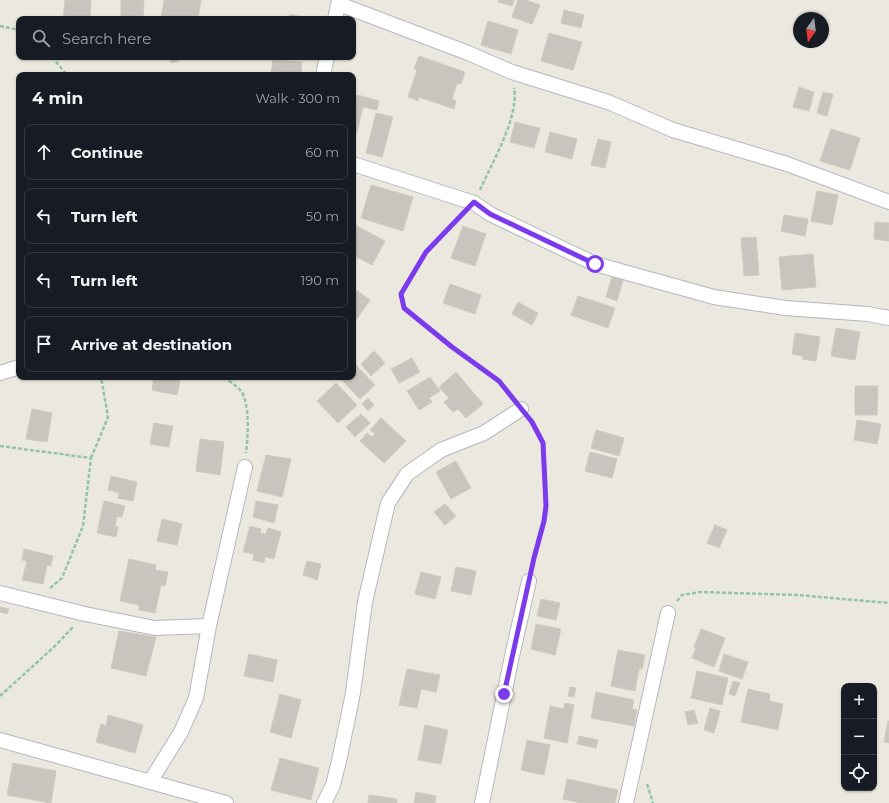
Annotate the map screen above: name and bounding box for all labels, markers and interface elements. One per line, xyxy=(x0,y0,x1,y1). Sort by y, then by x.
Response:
north arrow xyxy=(793,12,829,48)
search box xyxy=(16,16,356,60)
icon: search xyxy=(30,27,52,49)
text: Search here xyxy=(62,29,151,48)
text: 4 min xyxy=(32,88,83,108)
text: Walk · 300 m xyxy=(255,90,340,106)
icon: ahead xyxy=(33,141,55,163)
text: Continue xyxy=(71,143,143,162)
text: 60 m xyxy=(305,144,339,160)
icon: left xyxy=(33,205,55,227)
text: Turn left xyxy=(71,207,138,226)
text: 50 m xyxy=(306,208,339,224)
route start xyxy=(586,255,604,273)
icon: left xyxy=(33,269,55,291)
text: Turn left xyxy=(71,271,138,290)
text: 190 m xyxy=(301,272,339,288)
icon: arrive xyxy=(33,333,55,355)
text: Arrive at destination xyxy=(71,335,232,354)
map controls xyxy=(841,683,877,791)
button: + xyxy=(841,683,877,719)
route end xyxy=(495,685,513,703)
button: − xyxy=(841,719,877,755)
button: locate xyxy=(841,755,877,791)

